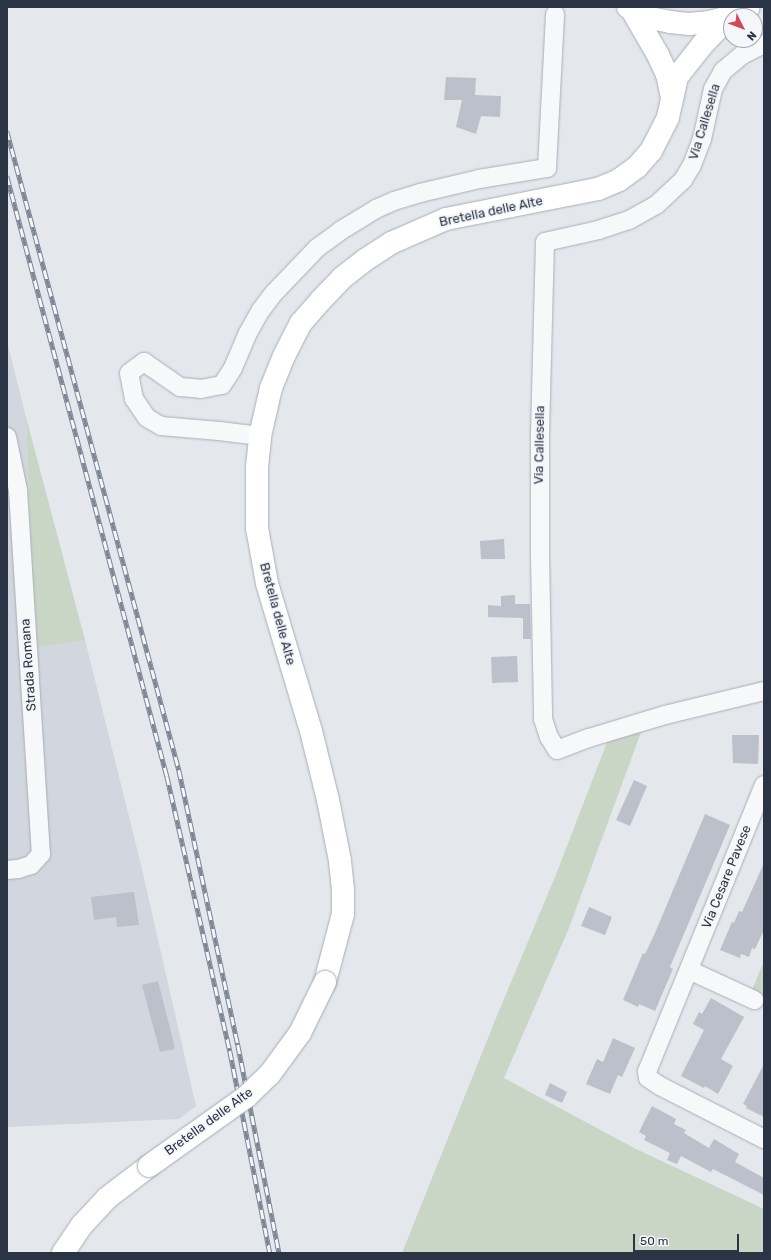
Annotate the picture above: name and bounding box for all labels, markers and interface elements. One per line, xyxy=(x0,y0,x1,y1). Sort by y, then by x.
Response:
north arrow xyxy=(723,8,763,48)
text: N xyxy=(744,28,759,43)
street label: Via Callesella xyxy=(686,82,724,162)
street label: Bretella delle Alte xyxy=(438,193,544,231)
street label: Via Callesella xyxy=(532,405,548,485)
street label: Bretella delle Alte xyxy=(256,561,298,667)
street label: Strada Romana xyxy=(18,618,40,712)
street label: Via Cesare Pavese xyxy=(699,823,755,931)
street label: Bretella delle Alte xyxy=(162,1085,256,1159)
scale bar xyxy=(635,1226,741,1252)
text: 50 m xyxy=(640,1234,668,1248)

